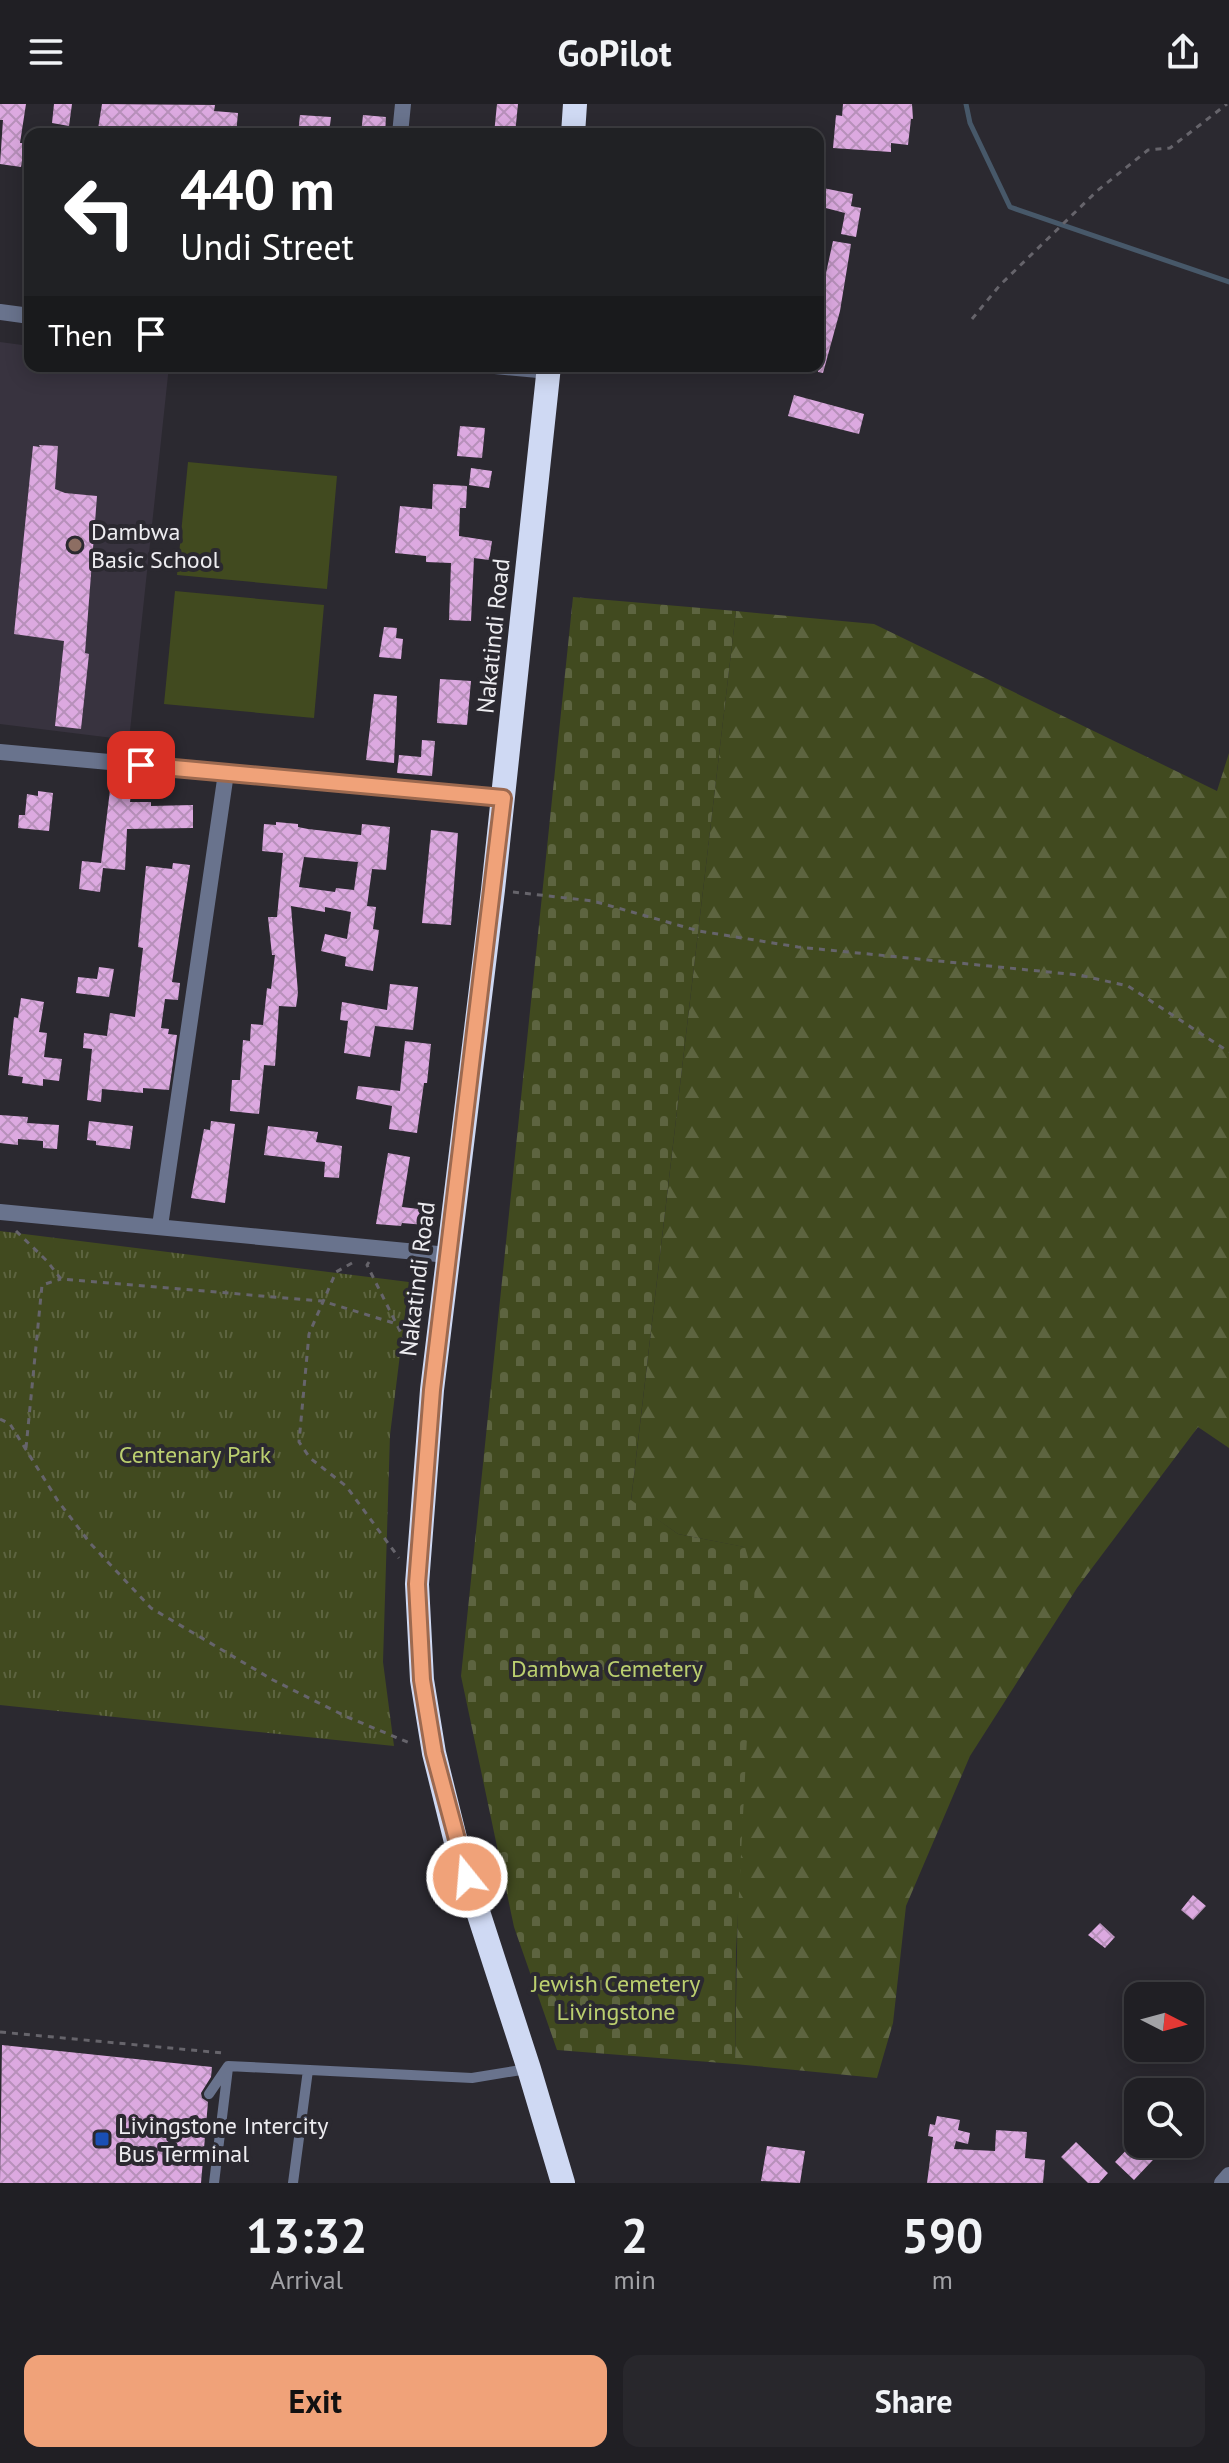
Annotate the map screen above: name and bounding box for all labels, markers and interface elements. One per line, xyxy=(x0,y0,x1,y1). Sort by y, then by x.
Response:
text: GoPilot xyxy=(557,29,672,76)
icon: menu xyxy=(24,30,68,74)
icon: share xyxy=(1161,30,1205,74)
text: 440 m xyxy=(180,153,335,225)
icon: left xyxy=(48,160,152,264)
text: Undi Street xyxy=(180,223,354,270)
icon: arrive xyxy=(129,312,173,356)
text: Then xyxy=(48,315,113,354)
place label: Dambwa Basic School xyxy=(91,516,220,575)
marker: Dambwa Basic School xyxy=(66,536,84,554)
street label: Nakatindi Road xyxy=(469,557,517,715)
pin xyxy=(107,731,175,799)
icon: arrive xyxy=(119,743,163,787)
street label: Nakatindi Road xyxy=(392,1200,442,1358)
park label: Centenary Park xyxy=(119,1439,272,1470)
park label: Dambwa Cemetery xyxy=(511,1653,703,1684)
position arrow xyxy=(425,1835,509,1919)
park label: Jewish Cemetery Livingstone xyxy=(531,1968,700,2027)
north arrow xyxy=(1124,1982,1204,2062)
map controls xyxy=(1124,1982,1204,2158)
button: search xyxy=(1124,2078,1204,2158)
place label: Livingstone Intercity Bus Terminal xyxy=(118,2110,328,2169)
marker: Livingstone Intercity Bus Terminal xyxy=(93,2130,111,2148)
text: 13:32 xyxy=(246,2204,368,2266)
text: 2 xyxy=(621,2204,648,2266)
text: 590 xyxy=(902,2204,983,2266)
text: Arrival xyxy=(270,2263,343,2296)
text: min xyxy=(613,2263,656,2296)
text: m xyxy=(932,2263,953,2296)
button: Exit xyxy=(24,2355,607,2447)
button: Share xyxy=(623,2355,1205,2447)

